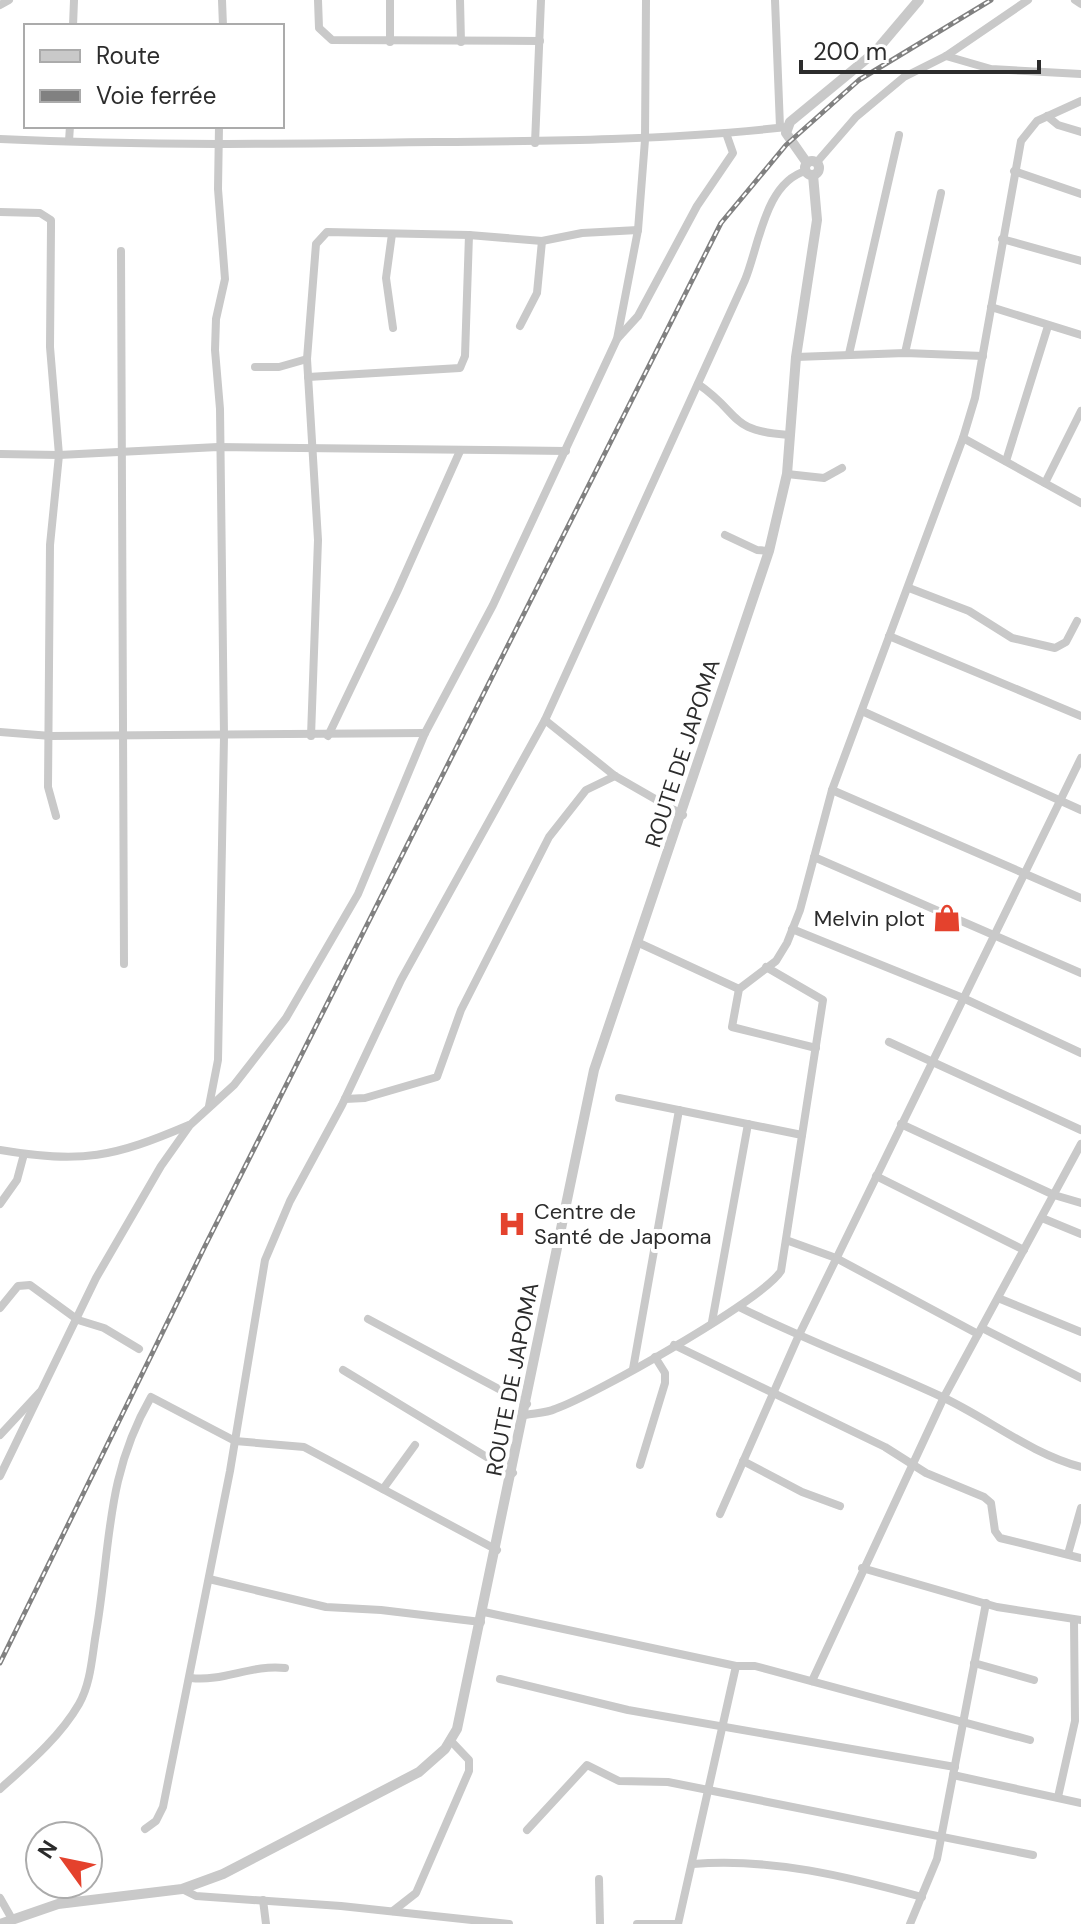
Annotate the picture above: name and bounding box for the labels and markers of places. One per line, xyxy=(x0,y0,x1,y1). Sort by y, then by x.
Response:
shop icon: Melvin plot xyxy=(932,903,962,933)
place label: Melvin plot xyxy=(814,904,925,933)
place label: Centre de Santé de Japoma xyxy=(534,1197,712,1251)
hospital icon: Centre de Santé de Japoma xyxy=(497,1209,527,1239)

